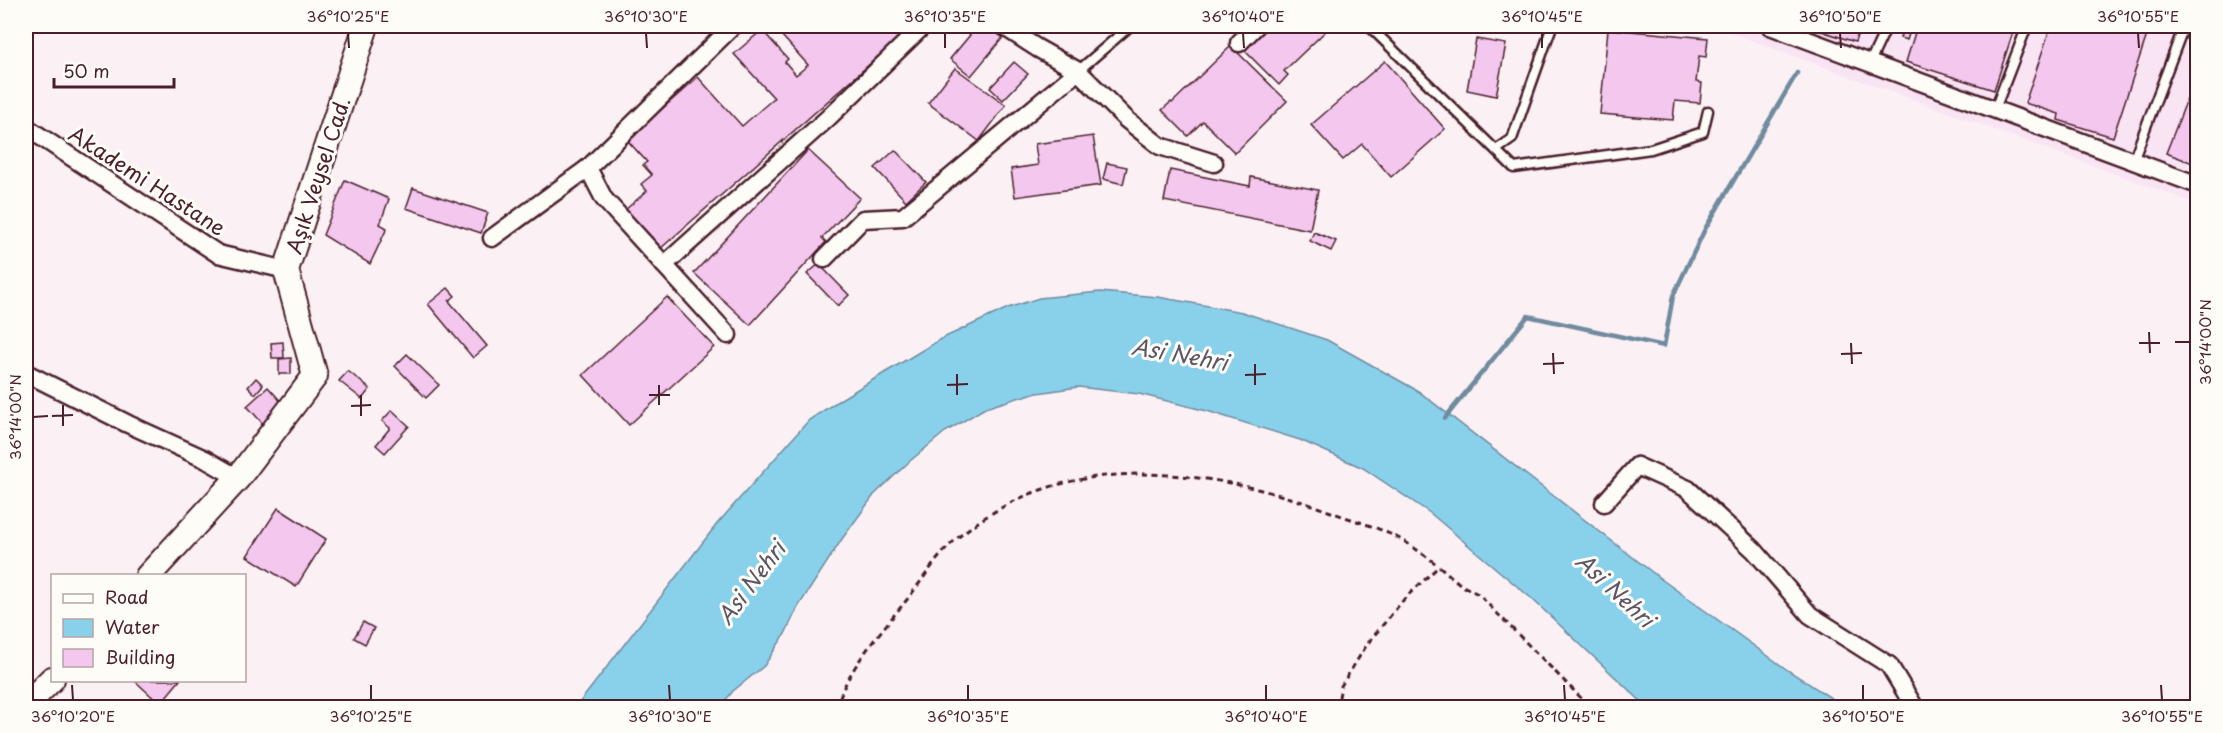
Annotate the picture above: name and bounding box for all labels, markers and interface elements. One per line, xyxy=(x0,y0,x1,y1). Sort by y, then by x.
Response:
text: 36°10'25"E xyxy=(306,4,390,27)
text: 36°10'30"E xyxy=(604,4,688,27)
text: 36°10'35"E xyxy=(904,4,986,27)
text: 36°10'40"E xyxy=(1201,4,1285,27)
text: 36°10'45"E xyxy=(1501,4,1583,27)
text: 36°10'50"E xyxy=(1798,4,1882,27)
text: 36°10'55"E xyxy=(2097,4,2179,27)
scale bar xyxy=(54,51,174,89)
text: 50 m xyxy=(63,57,110,84)
street label: Aşık Veysel Cad. xyxy=(277,92,357,258)
street label: Akademi Hastane xyxy=(63,117,233,243)
text: 36°14'00"N xyxy=(2193,299,2216,385)
water label: Asi Nehri xyxy=(1130,328,1233,378)
text: 36°14'00"N xyxy=(3,374,26,460)
water label: Asi Nehri xyxy=(708,531,794,630)
water label: Asi Nehri xyxy=(1569,544,1665,636)
legend xyxy=(51,574,246,682)
text: Road xyxy=(105,583,149,610)
text: Water xyxy=(105,613,160,640)
text: Building xyxy=(105,643,175,670)
text: 36°10'20"E xyxy=(31,704,115,727)
text: 36°10'25"E xyxy=(329,704,413,727)
text: 36°10'30"E xyxy=(628,704,712,727)
text: 36°10'35"E xyxy=(927,704,1009,727)
text: 36°10'40"E xyxy=(1224,704,1308,727)
text: 36°10'45"E xyxy=(1524,704,1606,727)
text: 36°10'50"E xyxy=(1821,704,1905,727)
text: 36°10'55"E xyxy=(2121,704,2203,727)

